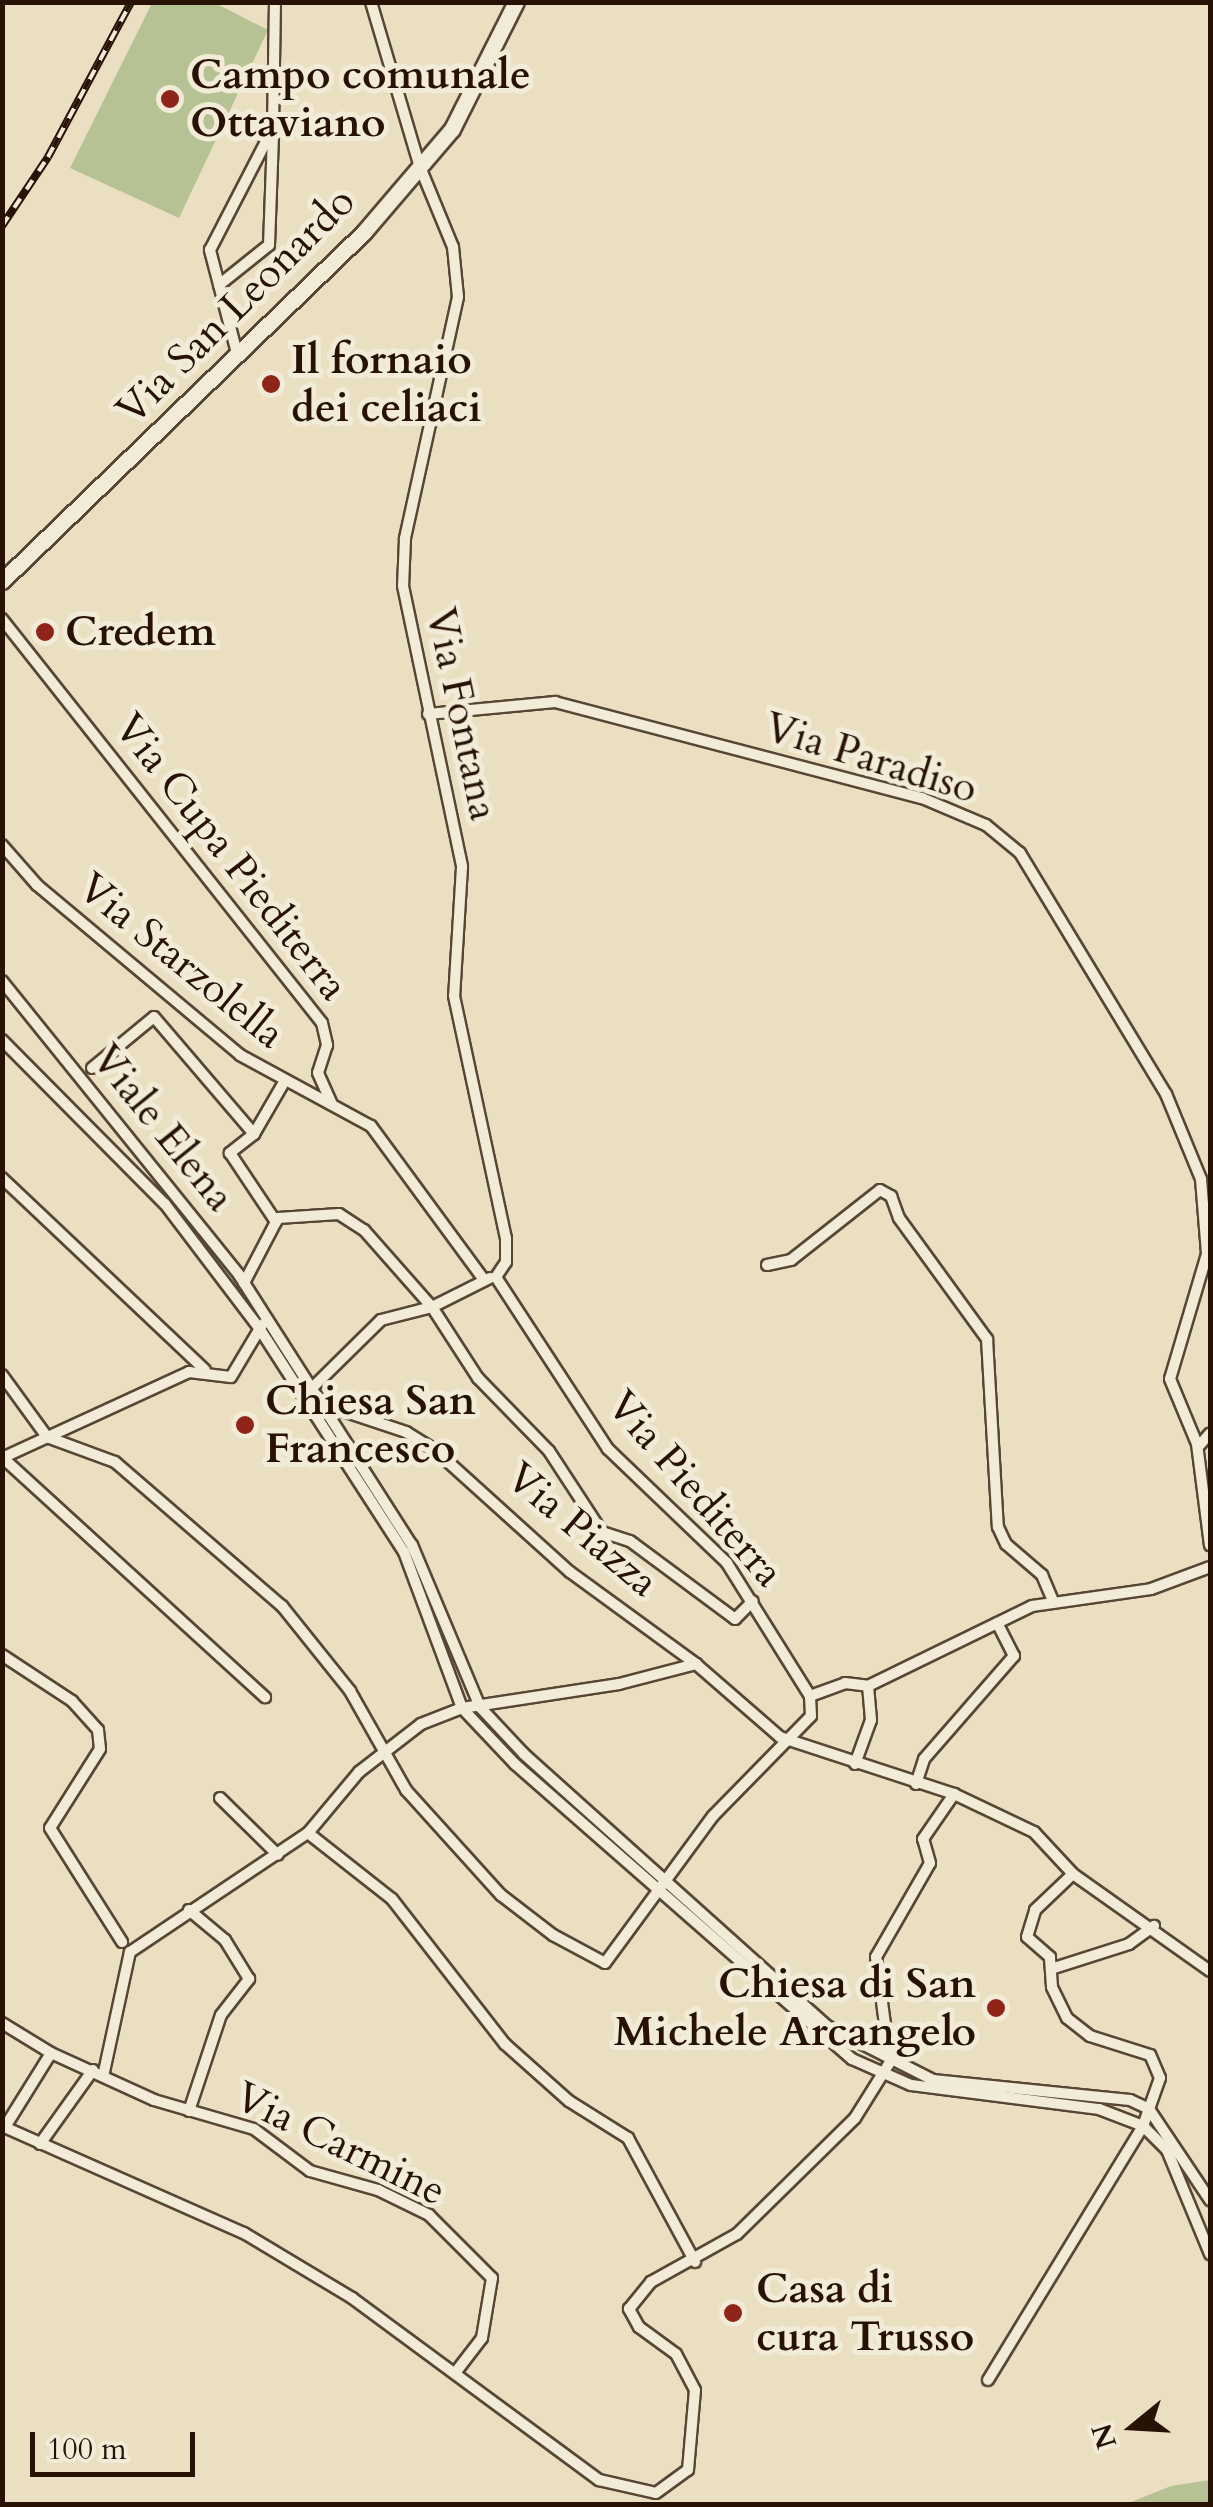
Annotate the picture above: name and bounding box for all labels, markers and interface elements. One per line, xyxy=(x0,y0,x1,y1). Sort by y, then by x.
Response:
place label: Campo comunale Ottaviano xyxy=(190,50,531,148)
marker: Campo comunale Ottaviano xyxy=(159,88,181,110)
street label: Via San Leonardo xyxy=(106,176,366,436)
place label: Il fornaio dei celiaci xyxy=(291,335,482,434)
marker: Il fornaio dei celiaci xyxy=(260,373,282,395)
street label: Via Fontana xyxy=(415,603,509,825)
place label: Credem xyxy=(65,607,216,657)
marker: Credem xyxy=(34,621,56,643)
street label: Via Paradiso xyxy=(759,702,983,814)
street label: Via Cupa Piediterra xyxy=(103,704,359,1010)
street label: Via Starzolella xyxy=(68,863,294,1059)
street label: Viale Elena xyxy=(81,1035,245,1221)
place label: Chiesa San Francesco xyxy=(265,1376,476,1474)
street label: Via Piediterra xyxy=(596,1381,794,1597)
marker: Chiesa San Francesco xyxy=(234,1414,256,1436)
street label: Via Piazza xyxy=(496,1452,668,1608)
place label: Chiesa di San Michele Arcangelo xyxy=(614,1959,976,2058)
marker: Chiesa di San Michele Arcangelo xyxy=(985,1997,1007,2019)
street label: Via Carmine xyxy=(227,2071,453,2217)
place label: Casa di cura Trusso xyxy=(756,2264,974,2362)
marker: Casa di cura Trusso xyxy=(720,2300,746,2326)
north arrow xyxy=(1083,2377,1183,2477)
scale bar xyxy=(35,2412,200,2474)
text: N xyxy=(1083,2419,1126,2454)
text: 100 m xyxy=(47,2429,127,2470)

